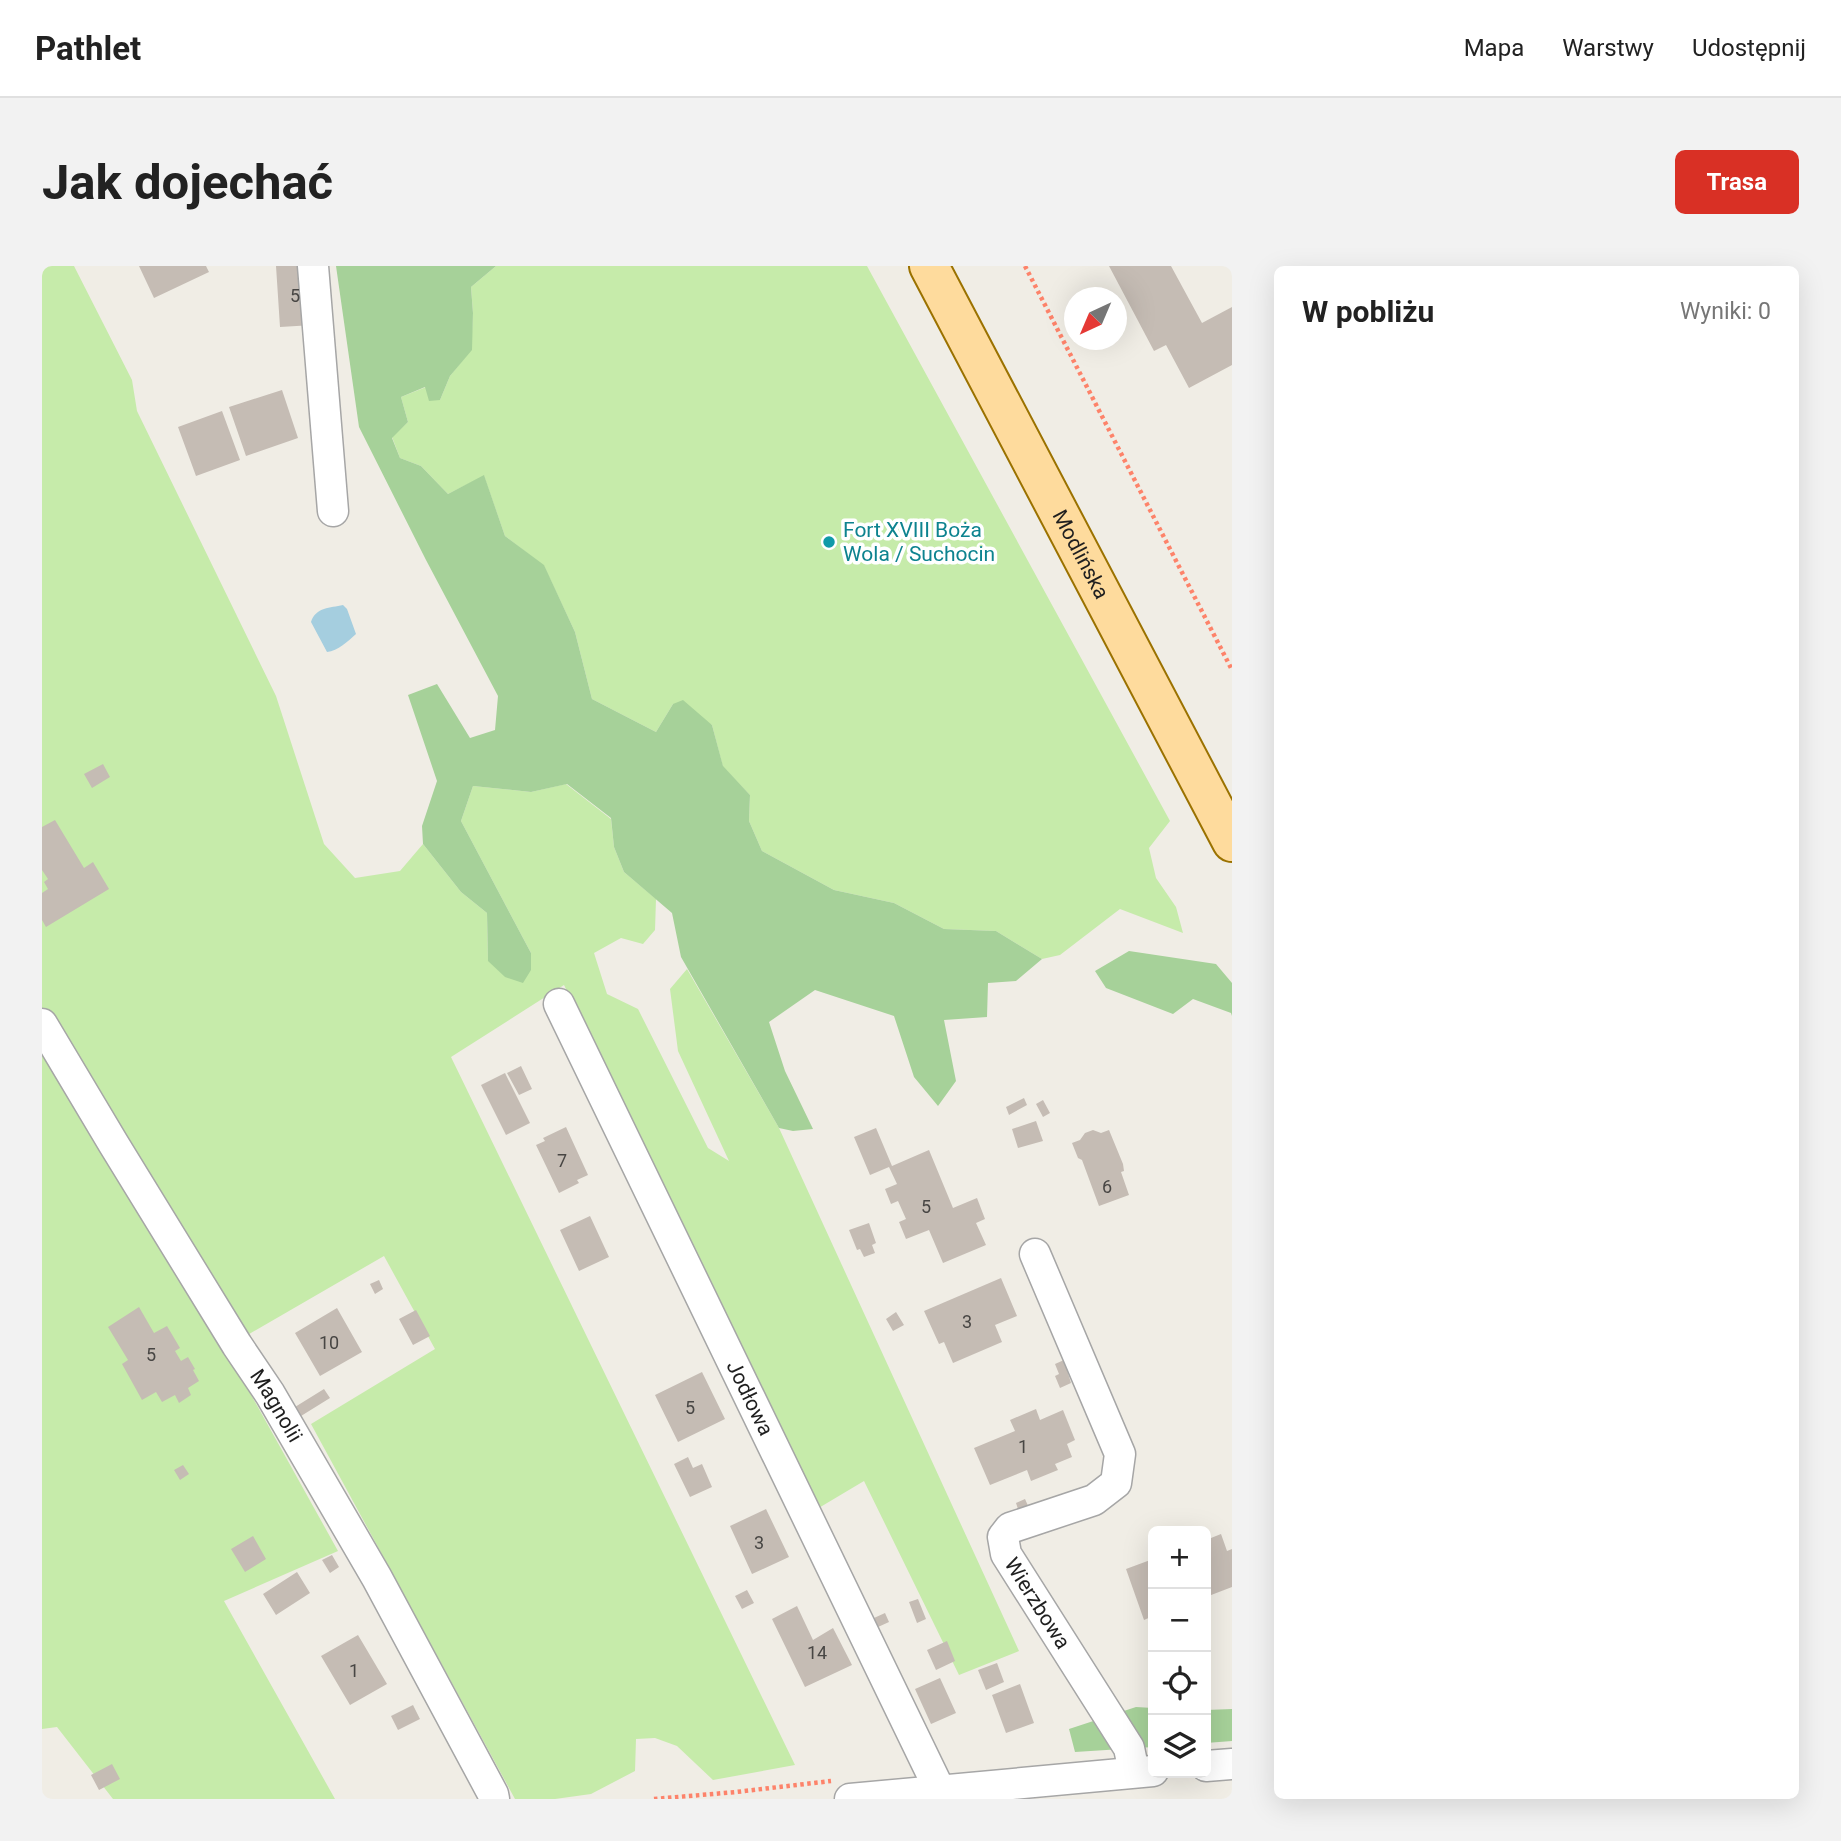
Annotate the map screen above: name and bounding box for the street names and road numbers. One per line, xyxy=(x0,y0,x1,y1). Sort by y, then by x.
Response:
street label: Modlińska xyxy=(1048,506,1114,603)
street label: Jodłowa xyxy=(722,1357,778,1440)
street label: Magnolii xyxy=(245,1365,307,1446)
street label: Wierzbowa xyxy=(999,1553,1075,1653)

